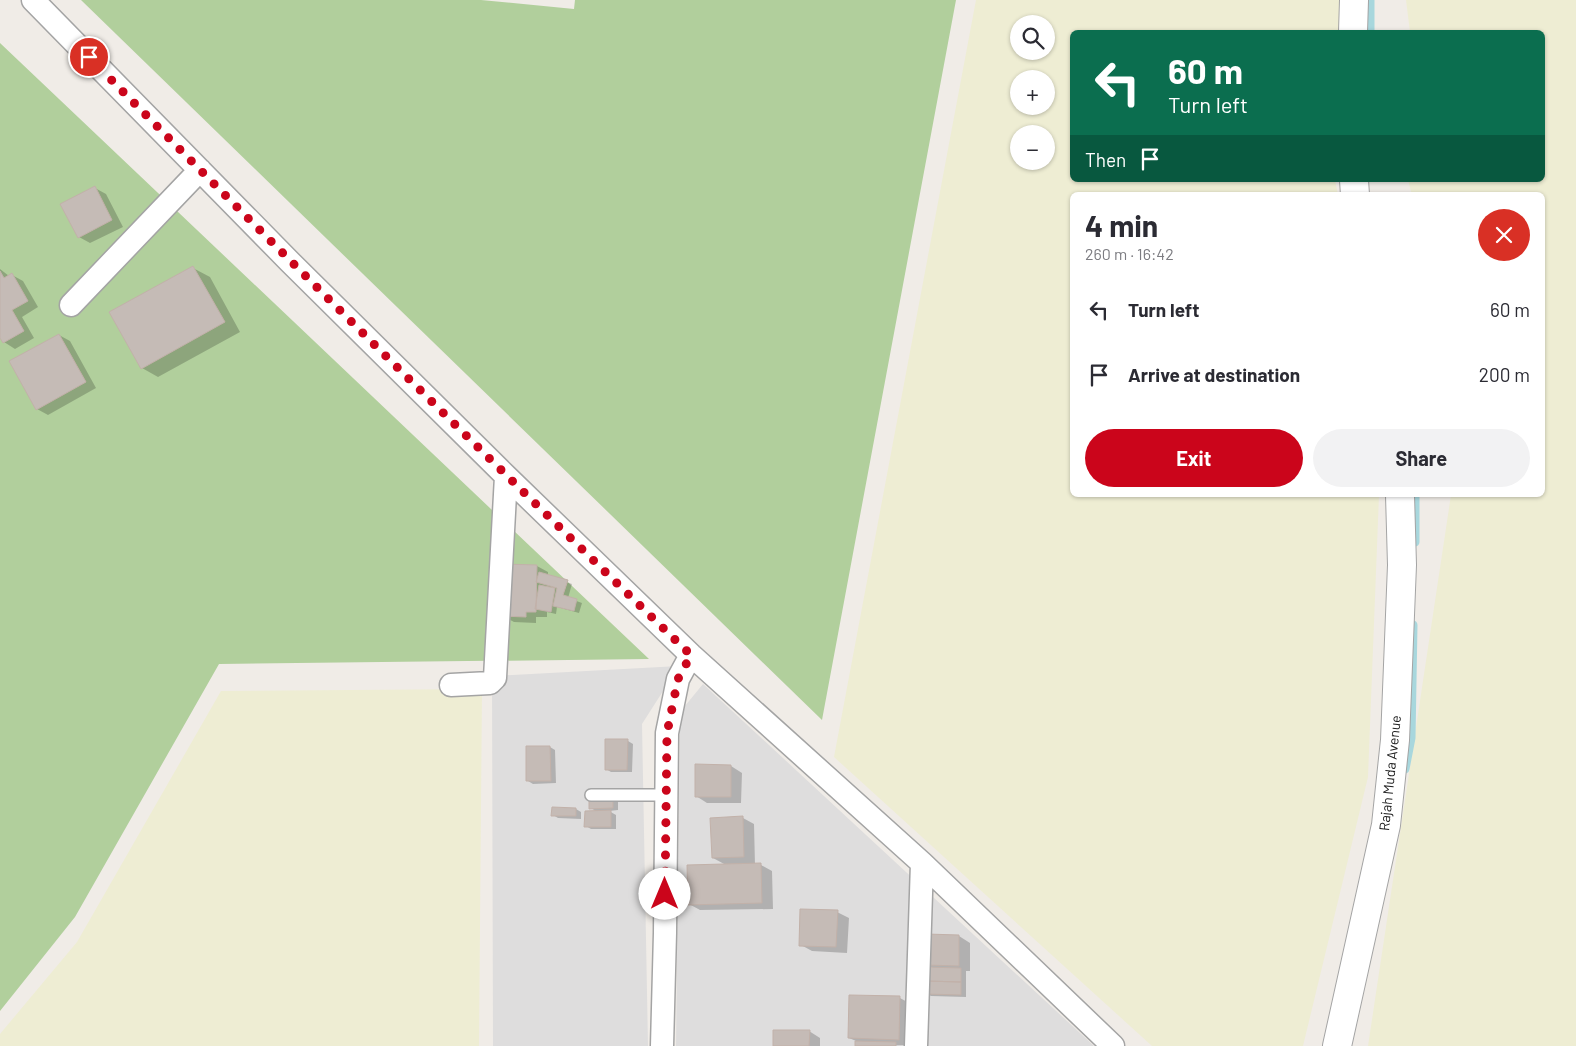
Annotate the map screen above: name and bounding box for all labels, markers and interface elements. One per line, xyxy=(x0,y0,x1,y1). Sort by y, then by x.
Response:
map controls xyxy=(1010,15,1055,170)
button: search xyxy=(1010,15,1055,60)
pin xyxy=(68,36,110,78)
icon: arrive xyxy=(75,43,103,71)
text: 60 m xyxy=(1168,49,1243,91)
icon: left xyxy=(1085,50,1150,115)
button: + xyxy=(1010,70,1055,115)
text: Turn left xyxy=(1168,91,1248,117)
button: − xyxy=(1010,125,1055,170)
icon: arrive xyxy=(1136,145,1164,173)
text: Then xyxy=(1085,148,1126,171)
text: 4 min xyxy=(1085,207,1158,243)
button: close xyxy=(1478,209,1530,261)
text: 260 m · 16:42 xyxy=(1085,244,1174,263)
icon: left xyxy=(1085,296,1113,324)
text: Turn left xyxy=(1128,298,1199,321)
text: 60 m xyxy=(1490,298,1530,321)
icon: arrive xyxy=(1085,361,1113,389)
text: Arrive at destination xyxy=(1128,363,1300,386)
text: 200 m xyxy=(1479,363,1530,386)
button: Exit xyxy=(1085,429,1303,487)
button: Share xyxy=(1313,429,1530,487)
street label: Rajah Muda Avenue xyxy=(1375,714,1404,832)
position arrow xyxy=(638,867,690,919)

